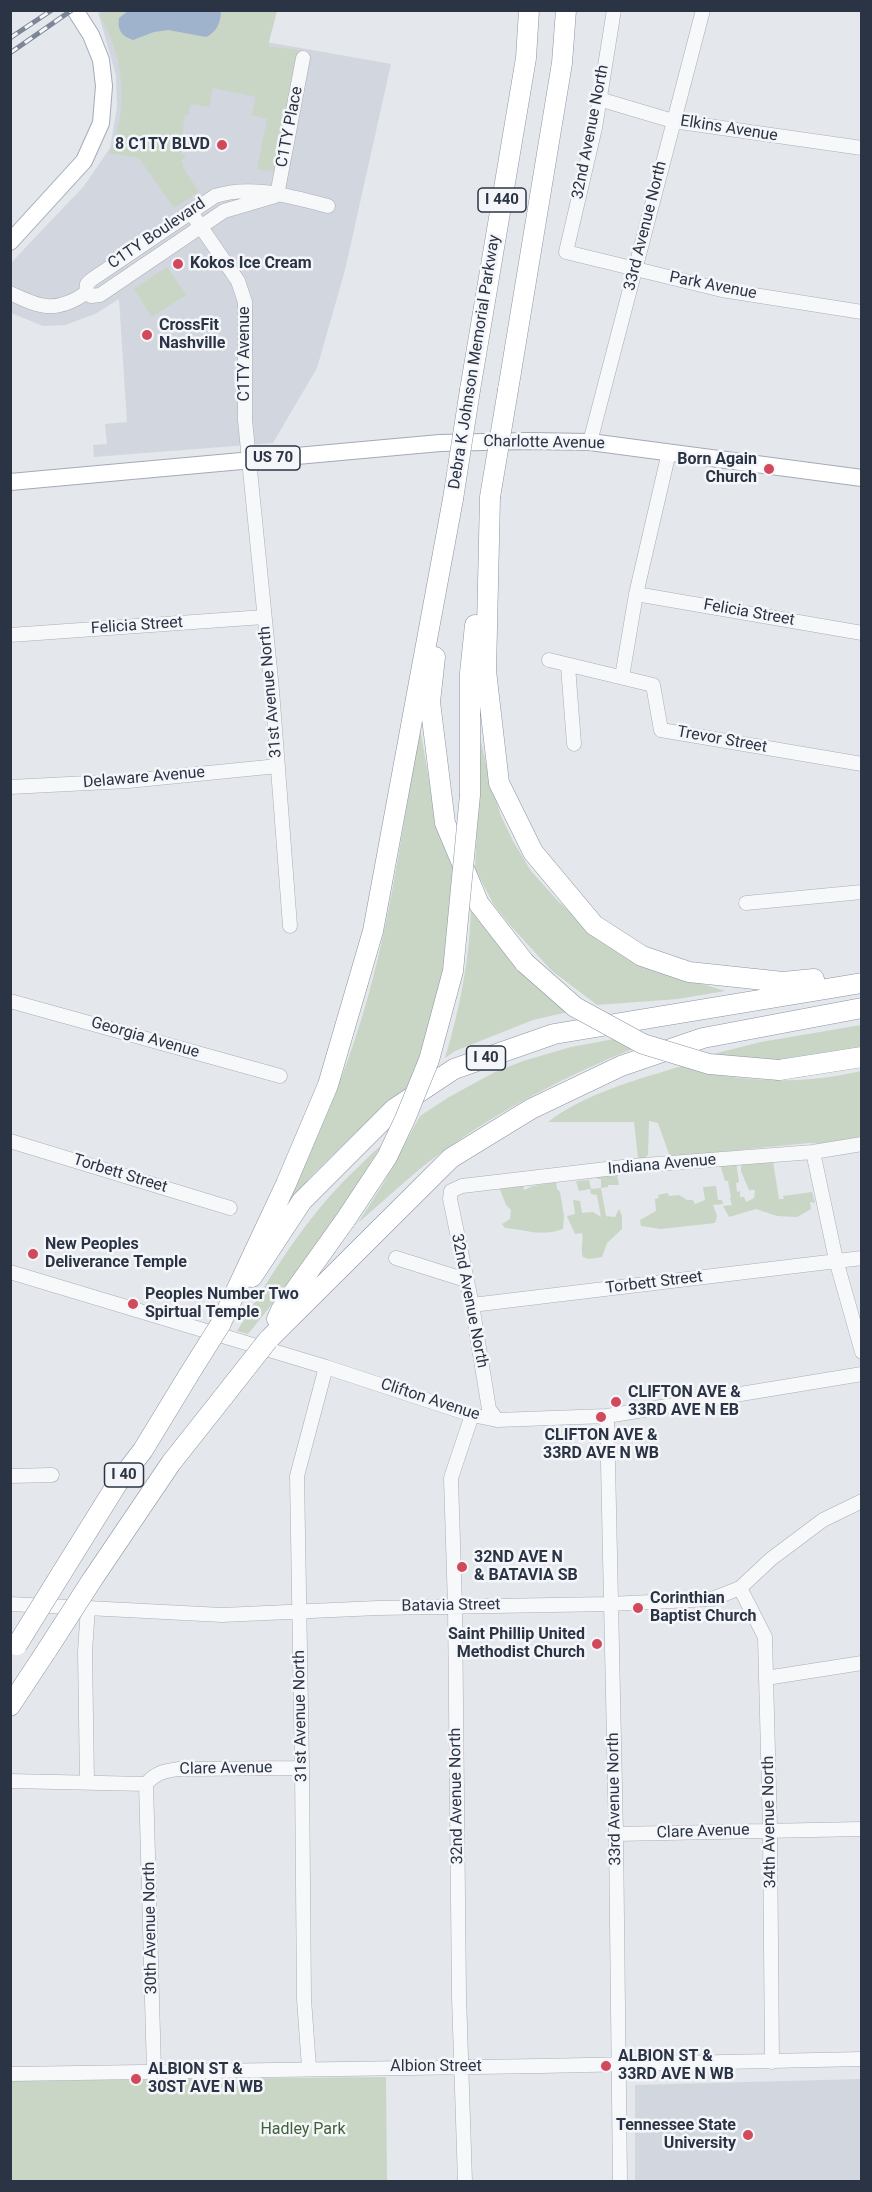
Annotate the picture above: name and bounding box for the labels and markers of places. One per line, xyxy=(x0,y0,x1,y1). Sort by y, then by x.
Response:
place label: 8 C1TY BLVD xyxy=(115,135,210,155)
marker: 8 C1TY BLVD xyxy=(215,138,229,152)
place label: Kokos Ice Cream xyxy=(190,254,312,274)
marker: Kokos Ice Cream xyxy=(171,257,185,271)
place label: CrossFit Nashville xyxy=(159,316,225,354)
marker: CrossFit Nashville xyxy=(140,328,154,342)
place label: Born Again Church xyxy=(677,450,757,488)
marker: Born Again Church xyxy=(762,462,776,476)
place label: New Peoples Deliverance Temple xyxy=(45,1235,187,1273)
marker: New Peoples Deliverance Temple xyxy=(26,1247,40,1261)
place label: Peoples Number Two Spirtual Temple xyxy=(145,1285,299,1323)
marker: Peoples Number Two Spirtual Temple xyxy=(126,1297,140,1311)
place label: CLIFTON AVE & 33RD AVE N EB xyxy=(628,1383,741,1421)
marker: CLIFTON AVE & 33RD AVE N EB xyxy=(609,1395,623,1409)
marker: CLIFTON AVE & 33RD AVE N WB xyxy=(594,1410,608,1424)
place label: CLIFTON AVE & 33RD AVE N WB xyxy=(543,1426,659,1464)
place label: 32ND AVE N & BATAVIA SB xyxy=(474,1548,578,1586)
marker: 32ND AVE N & BATAVIA SB xyxy=(455,1560,469,1574)
place label: Corinthian Baptist Church xyxy=(650,1589,756,1627)
marker: Corinthian Baptist Church xyxy=(631,1601,645,1615)
place label: Saint Phillip United Methodist Church xyxy=(448,1625,585,1663)
marker: Saint Phillip United Methodist Church xyxy=(590,1637,604,1651)
place label: ALBION ST & 33RD AVE N WB xyxy=(618,2047,734,2085)
marker: ALBION ST & 33RD AVE N WB xyxy=(599,2059,613,2073)
place label: ALBION ST & 30ST AVE N WB xyxy=(148,2060,263,2098)
marker: ALBION ST & 30ST AVE N WB xyxy=(129,2072,143,2086)
place label: Tennessee State University xyxy=(616,2116,736,2154)
marker: Tennessee State University xyxy=(741,2128,755,2142)

